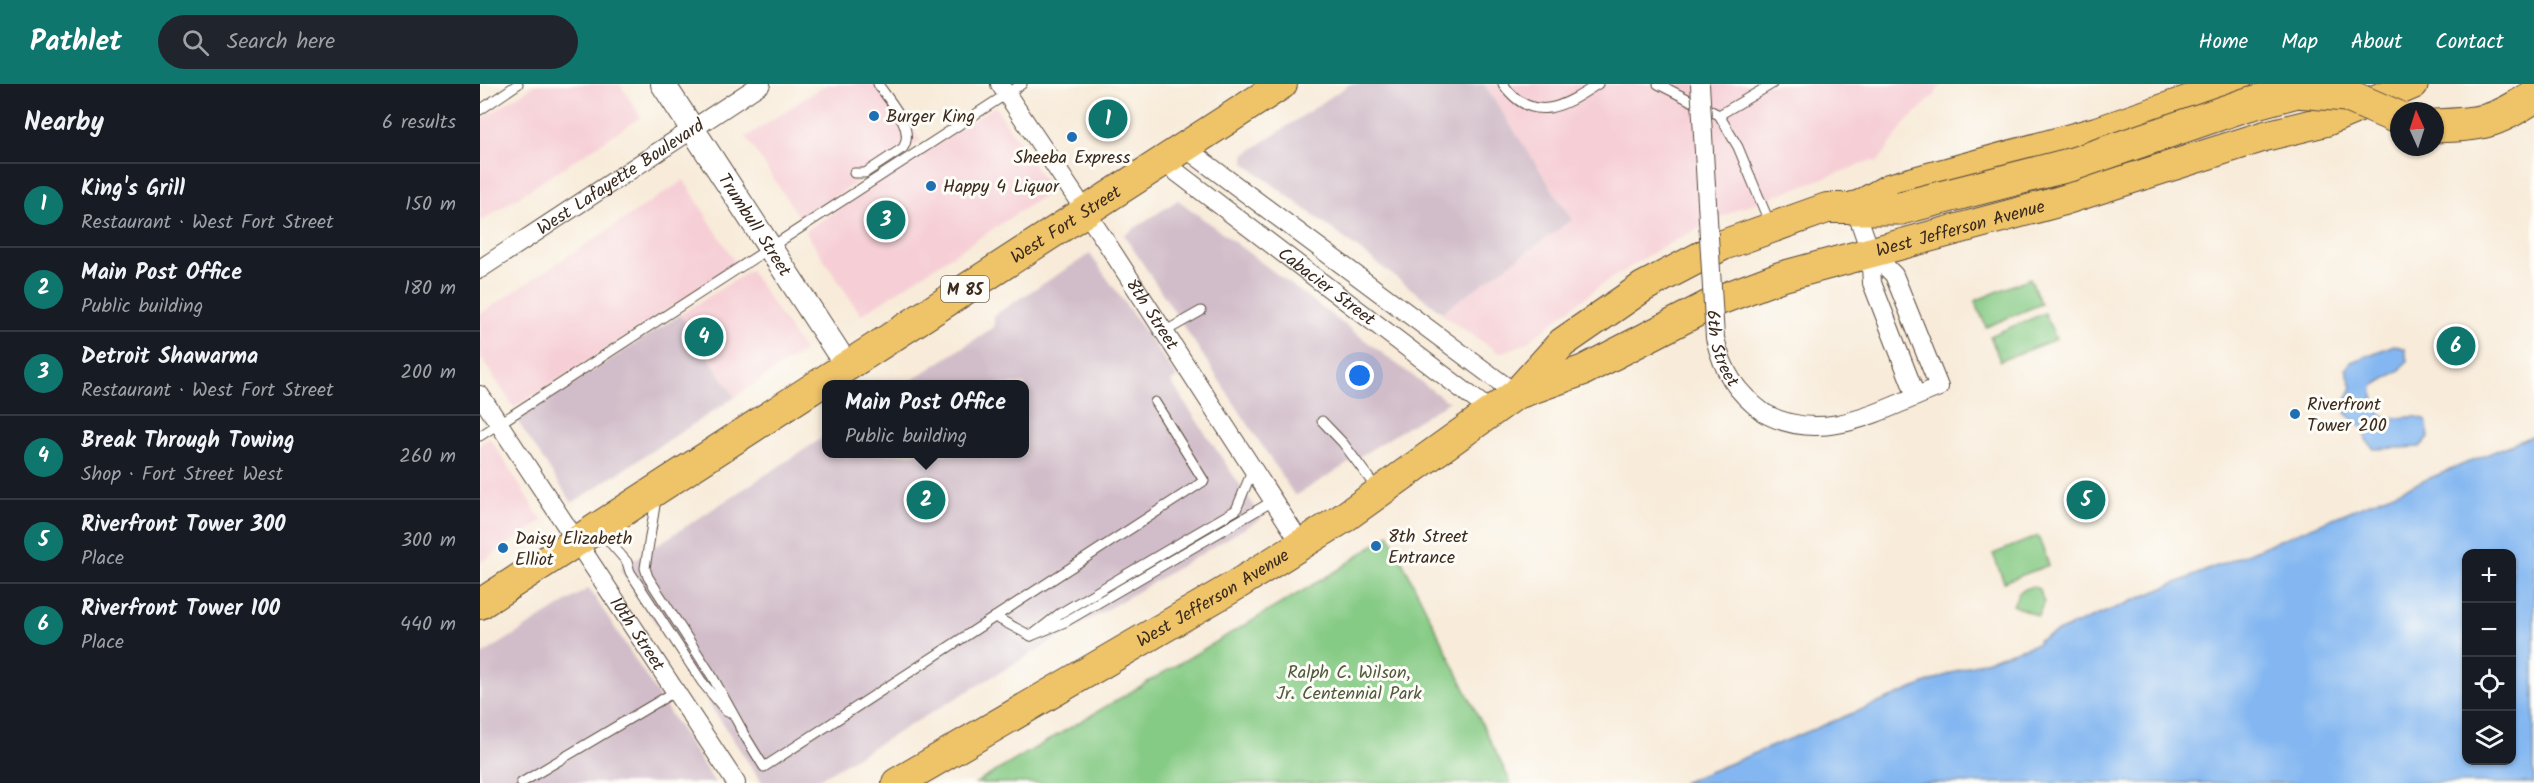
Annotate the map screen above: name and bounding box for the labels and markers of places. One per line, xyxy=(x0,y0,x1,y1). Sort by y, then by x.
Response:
pin: 1 xyxy=(1088,96,1128,141)
place label: Burger King xyxy=(886,103,975,132)
marker: Burger King xyxy=(867,109,881,123)
marker: Sheeba Express xyxy=(1065,130,1079,144)
place label: Sheeba Express xyxy=(1014,144,1131,173)
place label: Happy 4 Liquor xyxy=(943,173,1060,202)
marker: Happy 4 Liquor xyxy=(924,179,938,193)
pin: 3 xyxy=(866,198,906,242)
pin: 4 xyxy=(684,314,724,360)
pin: 6 xyxy=(2436,324,2476,368)
place label: Riverfront Tower 200 xyxy=(2307,391,2387,441)
marker: Riverfront Tower 200 xyxy=(2288,407,2302,421)
pin: 2 xyxy=(906,478,946,522)
pin: 5 xyxy=(2066,478,2106,522)
place label: 8th Street Entrance xyxy=(1388,523,1469,573)
place label: Daisy Elizabeth Elliot xyxy=(515,525,632,575)
marker: 8th Street Entrance xyxy=(1369,539,1383,553)
marker: Daisy Elizabeth Elliot xyxy=(496,541,510,555)

